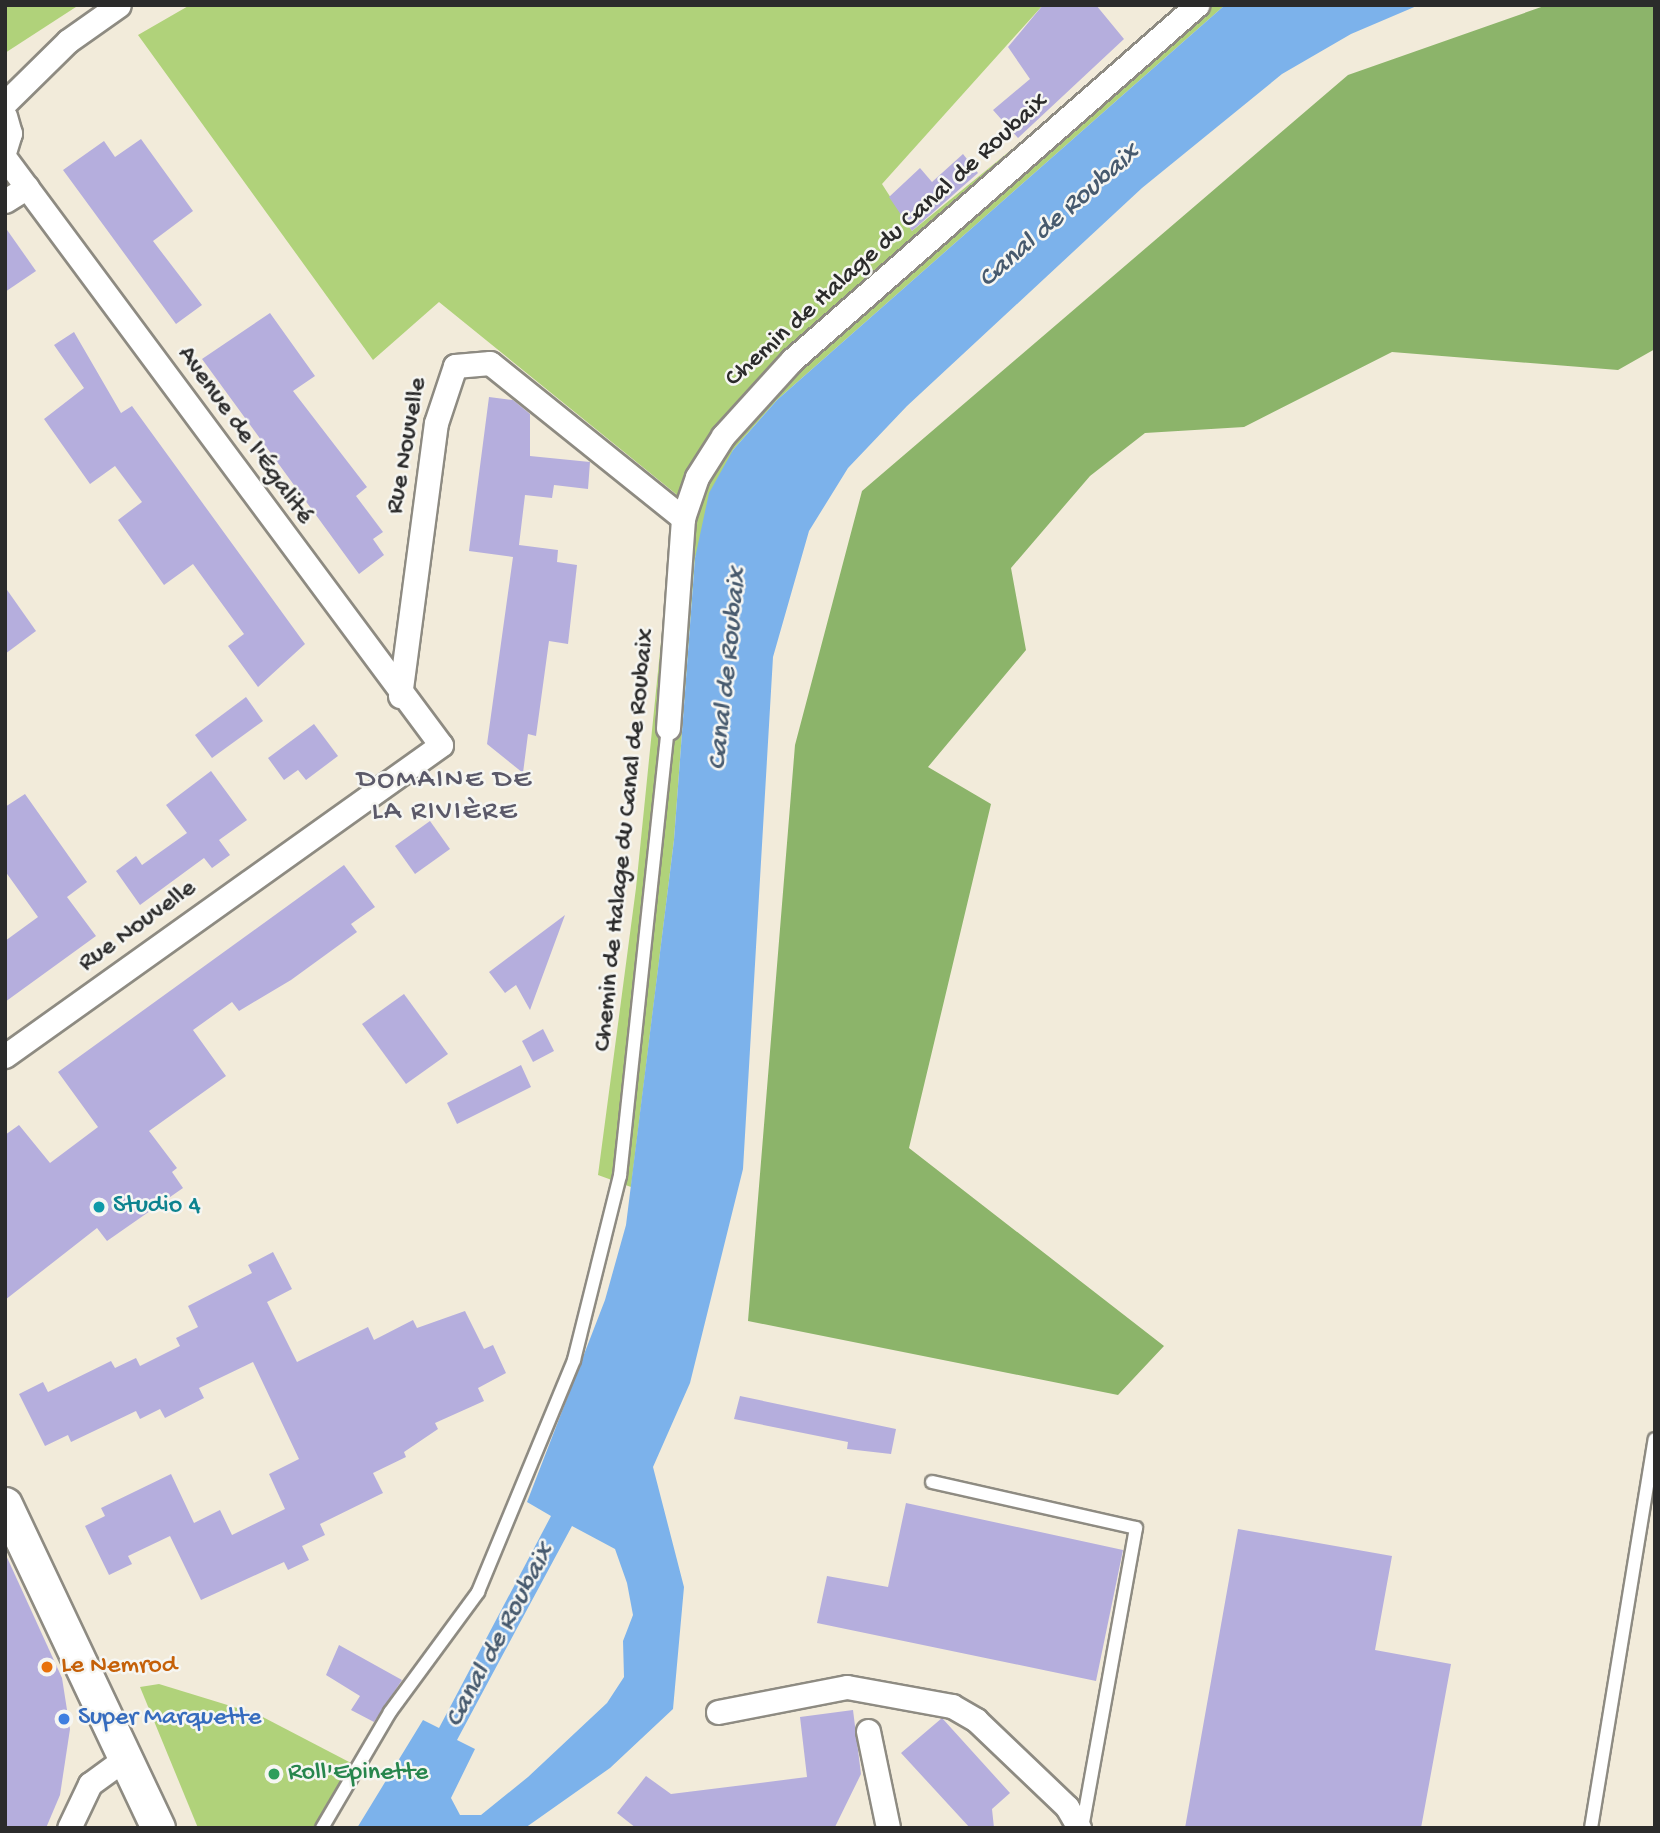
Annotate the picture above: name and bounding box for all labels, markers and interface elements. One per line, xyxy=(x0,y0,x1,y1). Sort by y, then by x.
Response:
street label: Chemin de Halage du Canal de Roubaix xyxy=(720,87,1056,395)
water label: Canal de Roubaix xyxy=(972,138,1148,296)
street label: Avenue de l'Égalité xyxy=(169,341,319,531)
street label: Rue Nouvelle xyxy=(381,375,435,517)
water label: Canal de Roubaix xyxy=(702,566,756,772)
street label: Chemin de Halage du Canal de Roubaix xyxy=(588,627,664,1053)
district label: DOMAINE DE LA RIVIÈRE xyxy=(358,764,532,830)
street label: Rue Nouvelle xyxy=(73,874,203,980)
place label: Studio 4 xyxy=(113,1191,201,1223)
marker: Studio 4 xyxy=(91,1199,107,1215)
water label: Canal de Roubaix xyxy=(438,1538,564,1734)
place label: Le Nemrod xyxy=(61,1651,177,1683)
marker: Le Nemrod xyxy=(39,1659,55,1675)
place label: Super Marquette xyxy=(78,1703,261,1735)
marker: Super Marquette xyxy=(56,1711,72,1727)
place label: Roll'Epinette xyxy=(288,1758,428,1790)
marker: Roll'Epinette xyxy=(266,1766,282,1782)

